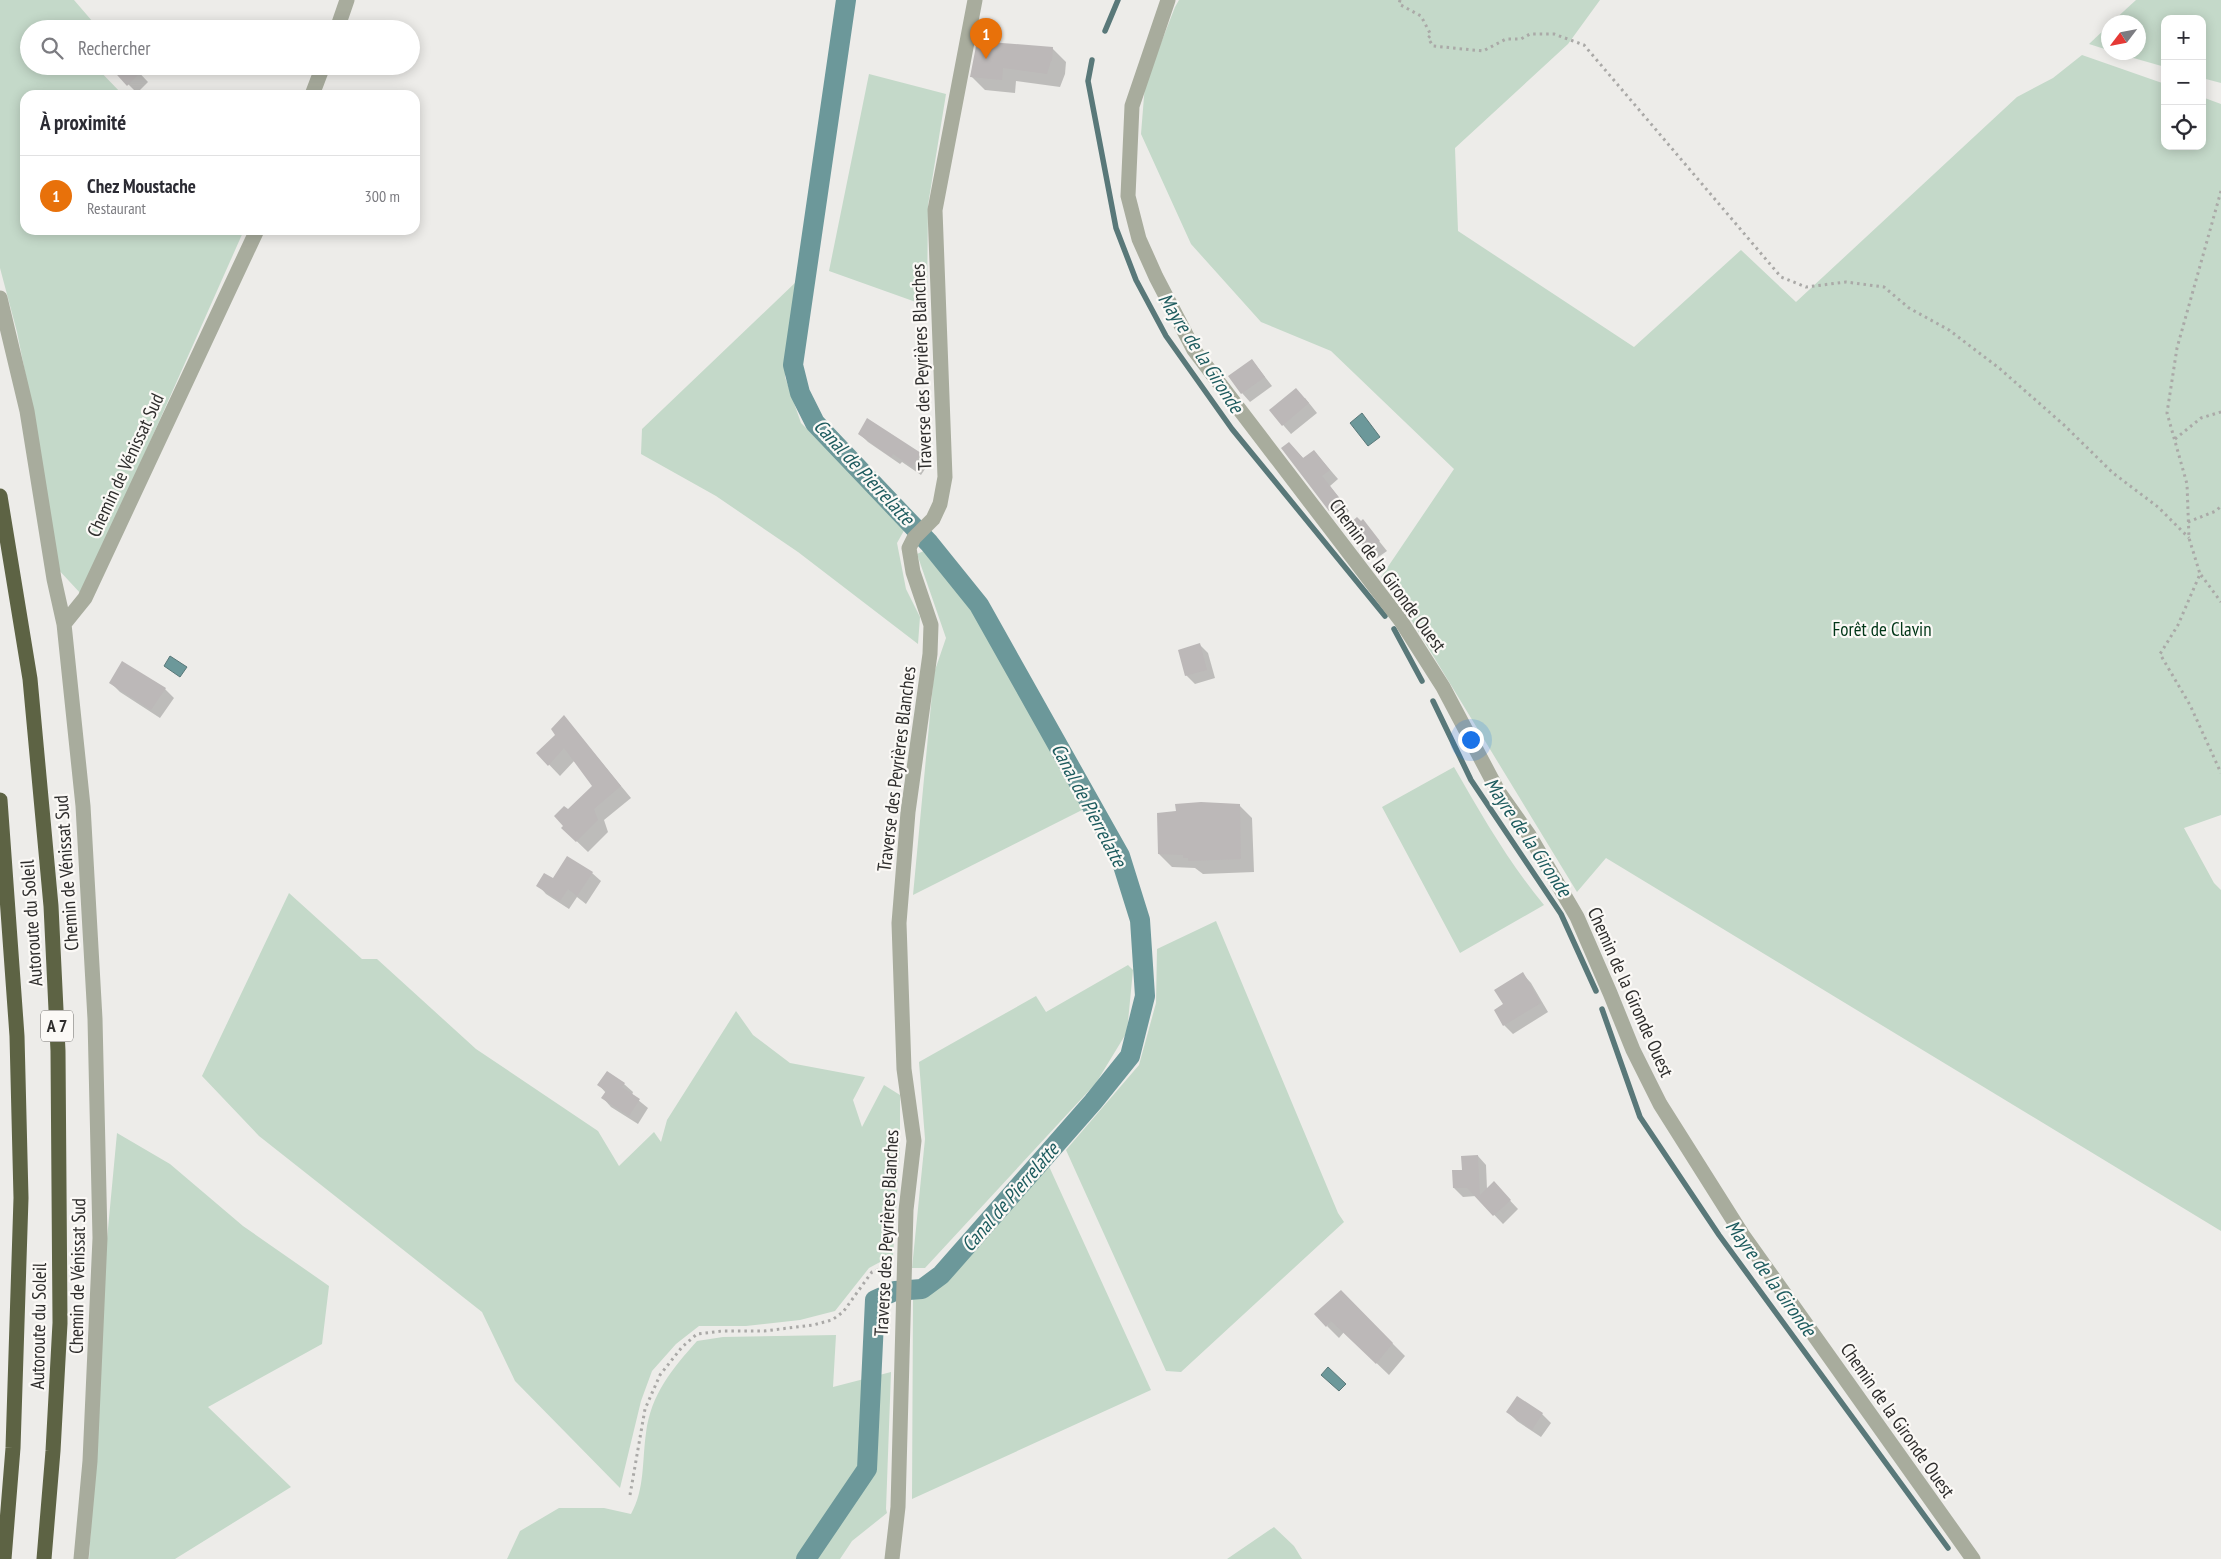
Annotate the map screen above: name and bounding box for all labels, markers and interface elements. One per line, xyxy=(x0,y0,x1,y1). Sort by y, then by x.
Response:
north arrow xyxy=(2101,15,2146,60)
map controls xyxy=(2161,15,2206,150)
button: + xyxy=(2161,15,2206,60)
pin: 1 xyxy=(970,18,1002,59)
search box xyxy=(20,20,420,75)
icon: search xyxy=(38,34,66,62)
text: Rechercher xyxy=(78,36,150,60)
button: − xyxy=(2161,60,2206,105)
button: locate xyxy=(2161,105,2206,150)
text: À proximité xyxy=(40,109,126,136)
text: Chez Moustache xyxy=(87,174,196,198)
text: 1 xyxy=(52,186,60,206)
text: 300 m xyxy=(365,186,400,206)
text: Restaurant xyxy=(87,198,146,218)
street label: Traverse des Peyrières Blanches xyxy=(905,263,937,471)
water label: Mayre de la Gironde xyxy=(1152,288,1251,420)
street label: Chemin de Vénissat Sud xyxy=(81,389,169,541)
water label: Canal de Pierrelatte xyxy=(808,413,921,532)
street label: Chemin de la Gironde Ouest xyxy=(1324,494,1452,657)
park label: Forêt de Clavin xyxy=(1832,617,1932,641)
street label: Traverse des Peyrières Blanches xyxy=(871,665,921,873)
your location xyxy=(1458,727,1484,753)
water label: Canal de Pierrelatte xyxy=(1046,739,1133,873)
water label: Mayre de la Gironde xyxy=(1479,772,1578,903)
street label: Chemin de Vénissat Sud xyxy=(49,794,83,952)
street label: Autoroute du Soleil xyxy=(15,858,47,987)
street label: Chemin de la Gironde Ouest xyxy=(1583,903,1680,1081)
road number: A 7 xyxy=(41,1010,73,1042)
street label: Traverse des Peyrières Blanches xyxy=(869,1129,903,1337)
water label: Canal de Pierrelatte xyxy=(955,1136,1066,1257)
street label: Chemin de Vénissat Sud xyxy=(64,1198,90,1354)
water label: Mayre de la Gironde xyxy=(1720,1214,1823,1343)
street label: Autoroute du Soleil xyxy=(25,1262,51,1390)
street label: Chemin de la Gironde Ouest xyxy=(1836,1338,1961,1503)

